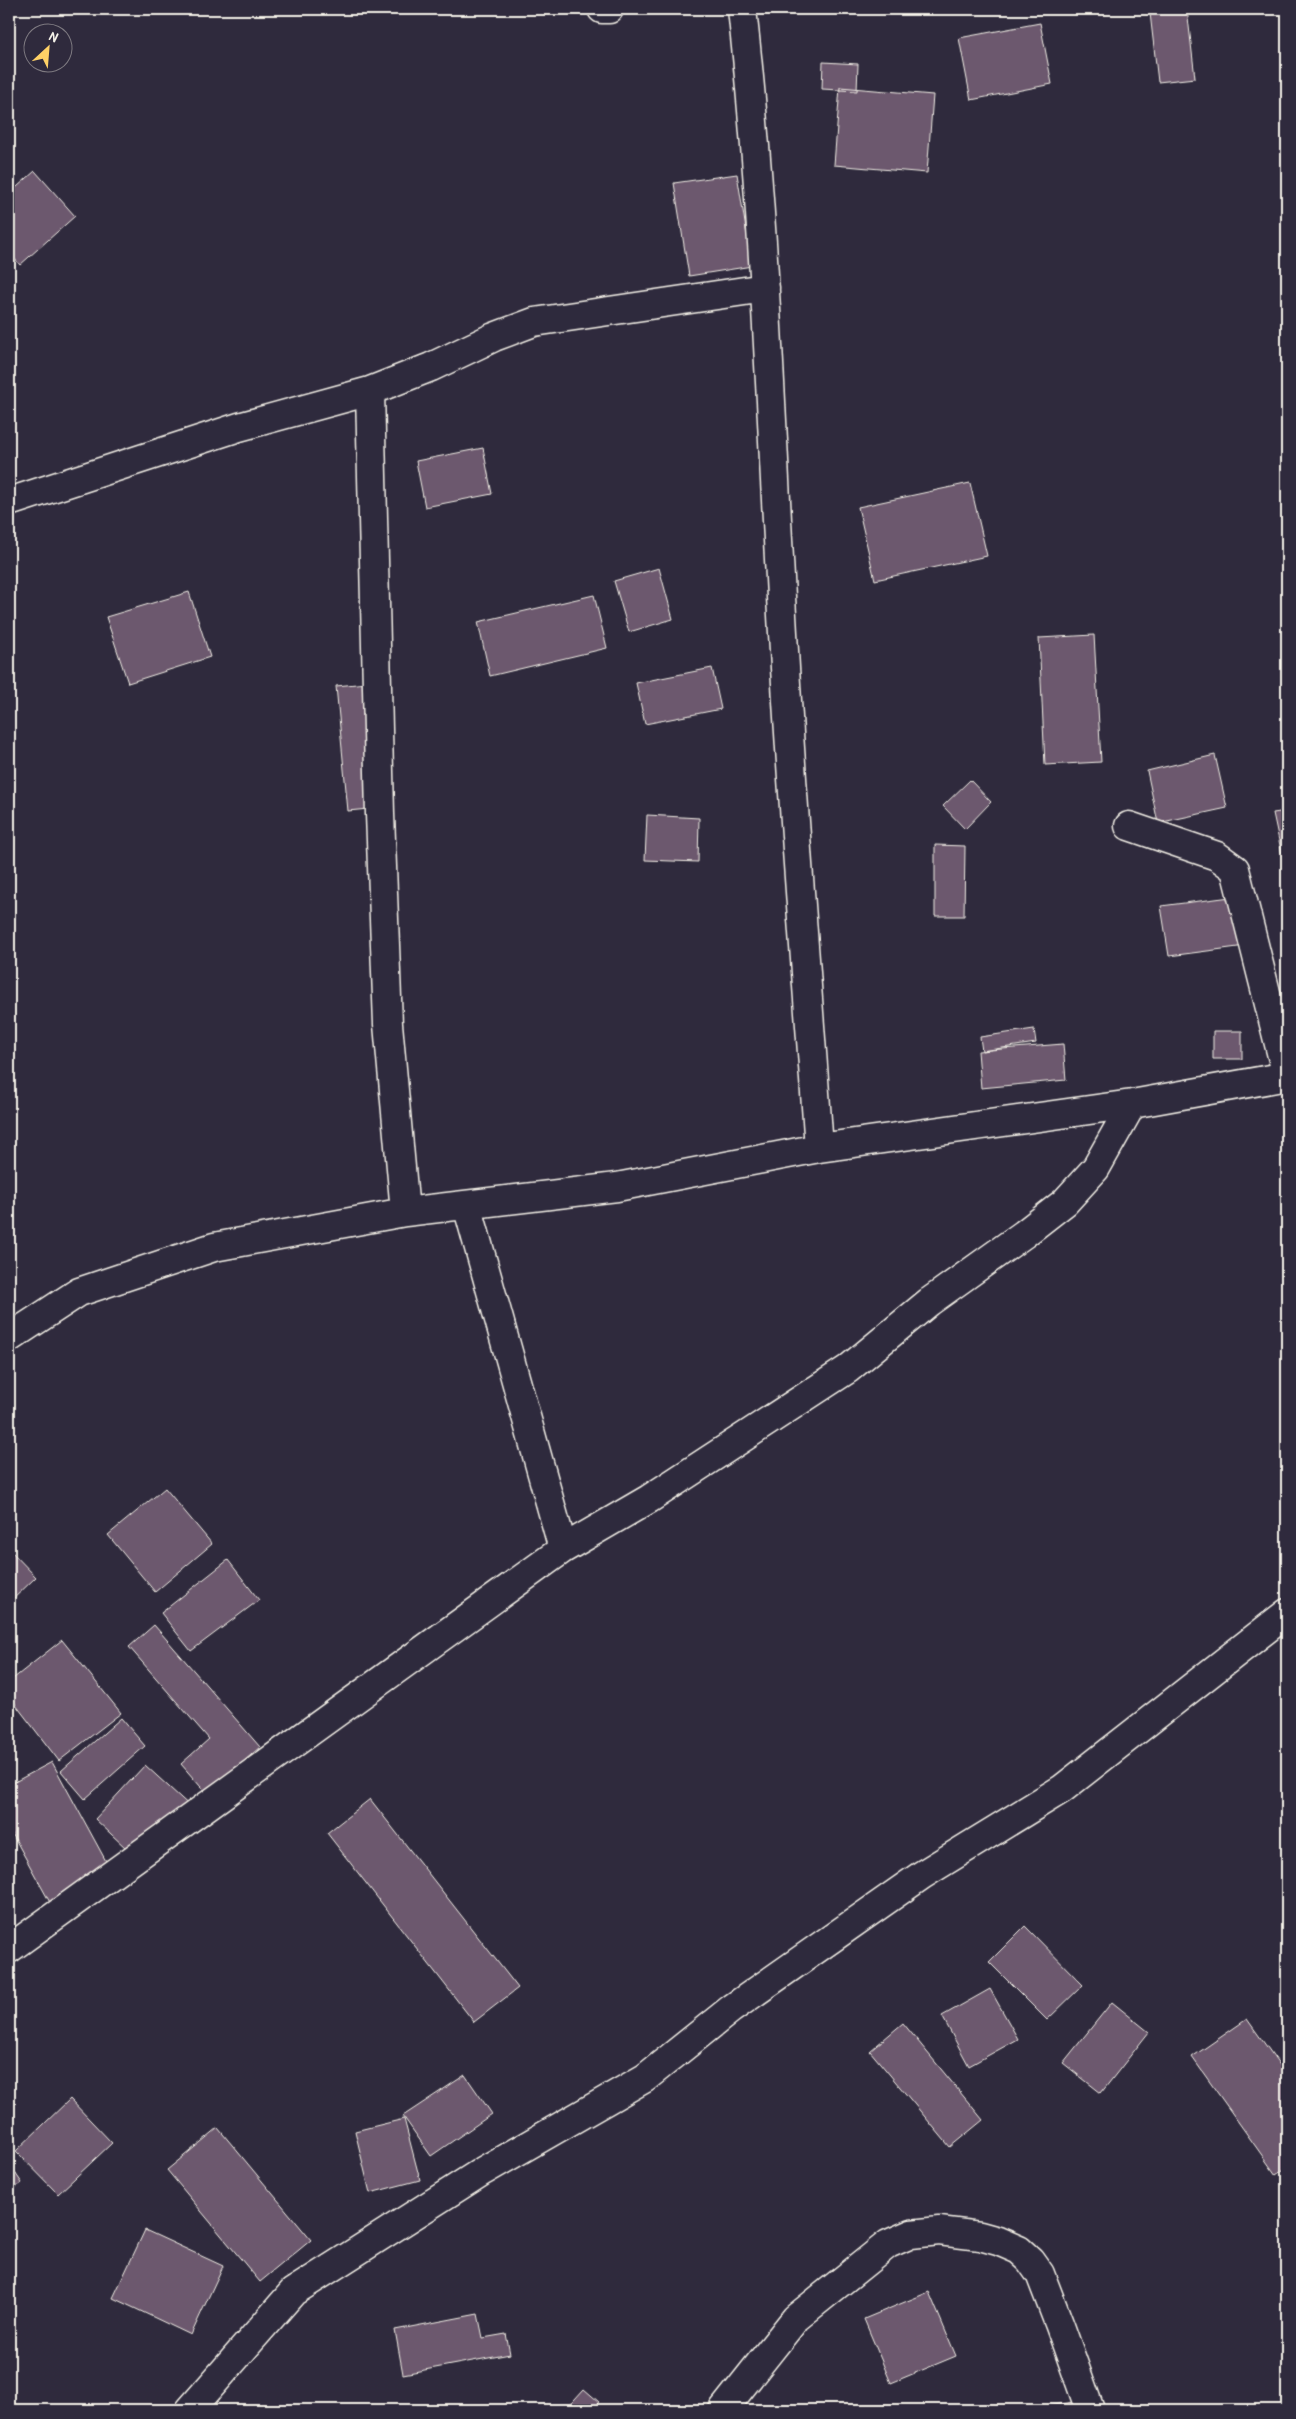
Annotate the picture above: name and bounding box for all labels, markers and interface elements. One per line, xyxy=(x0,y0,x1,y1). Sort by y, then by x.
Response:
north arrow xyxy=(22,22,72,72)
text: N xyxy=(46,26,62,46)

